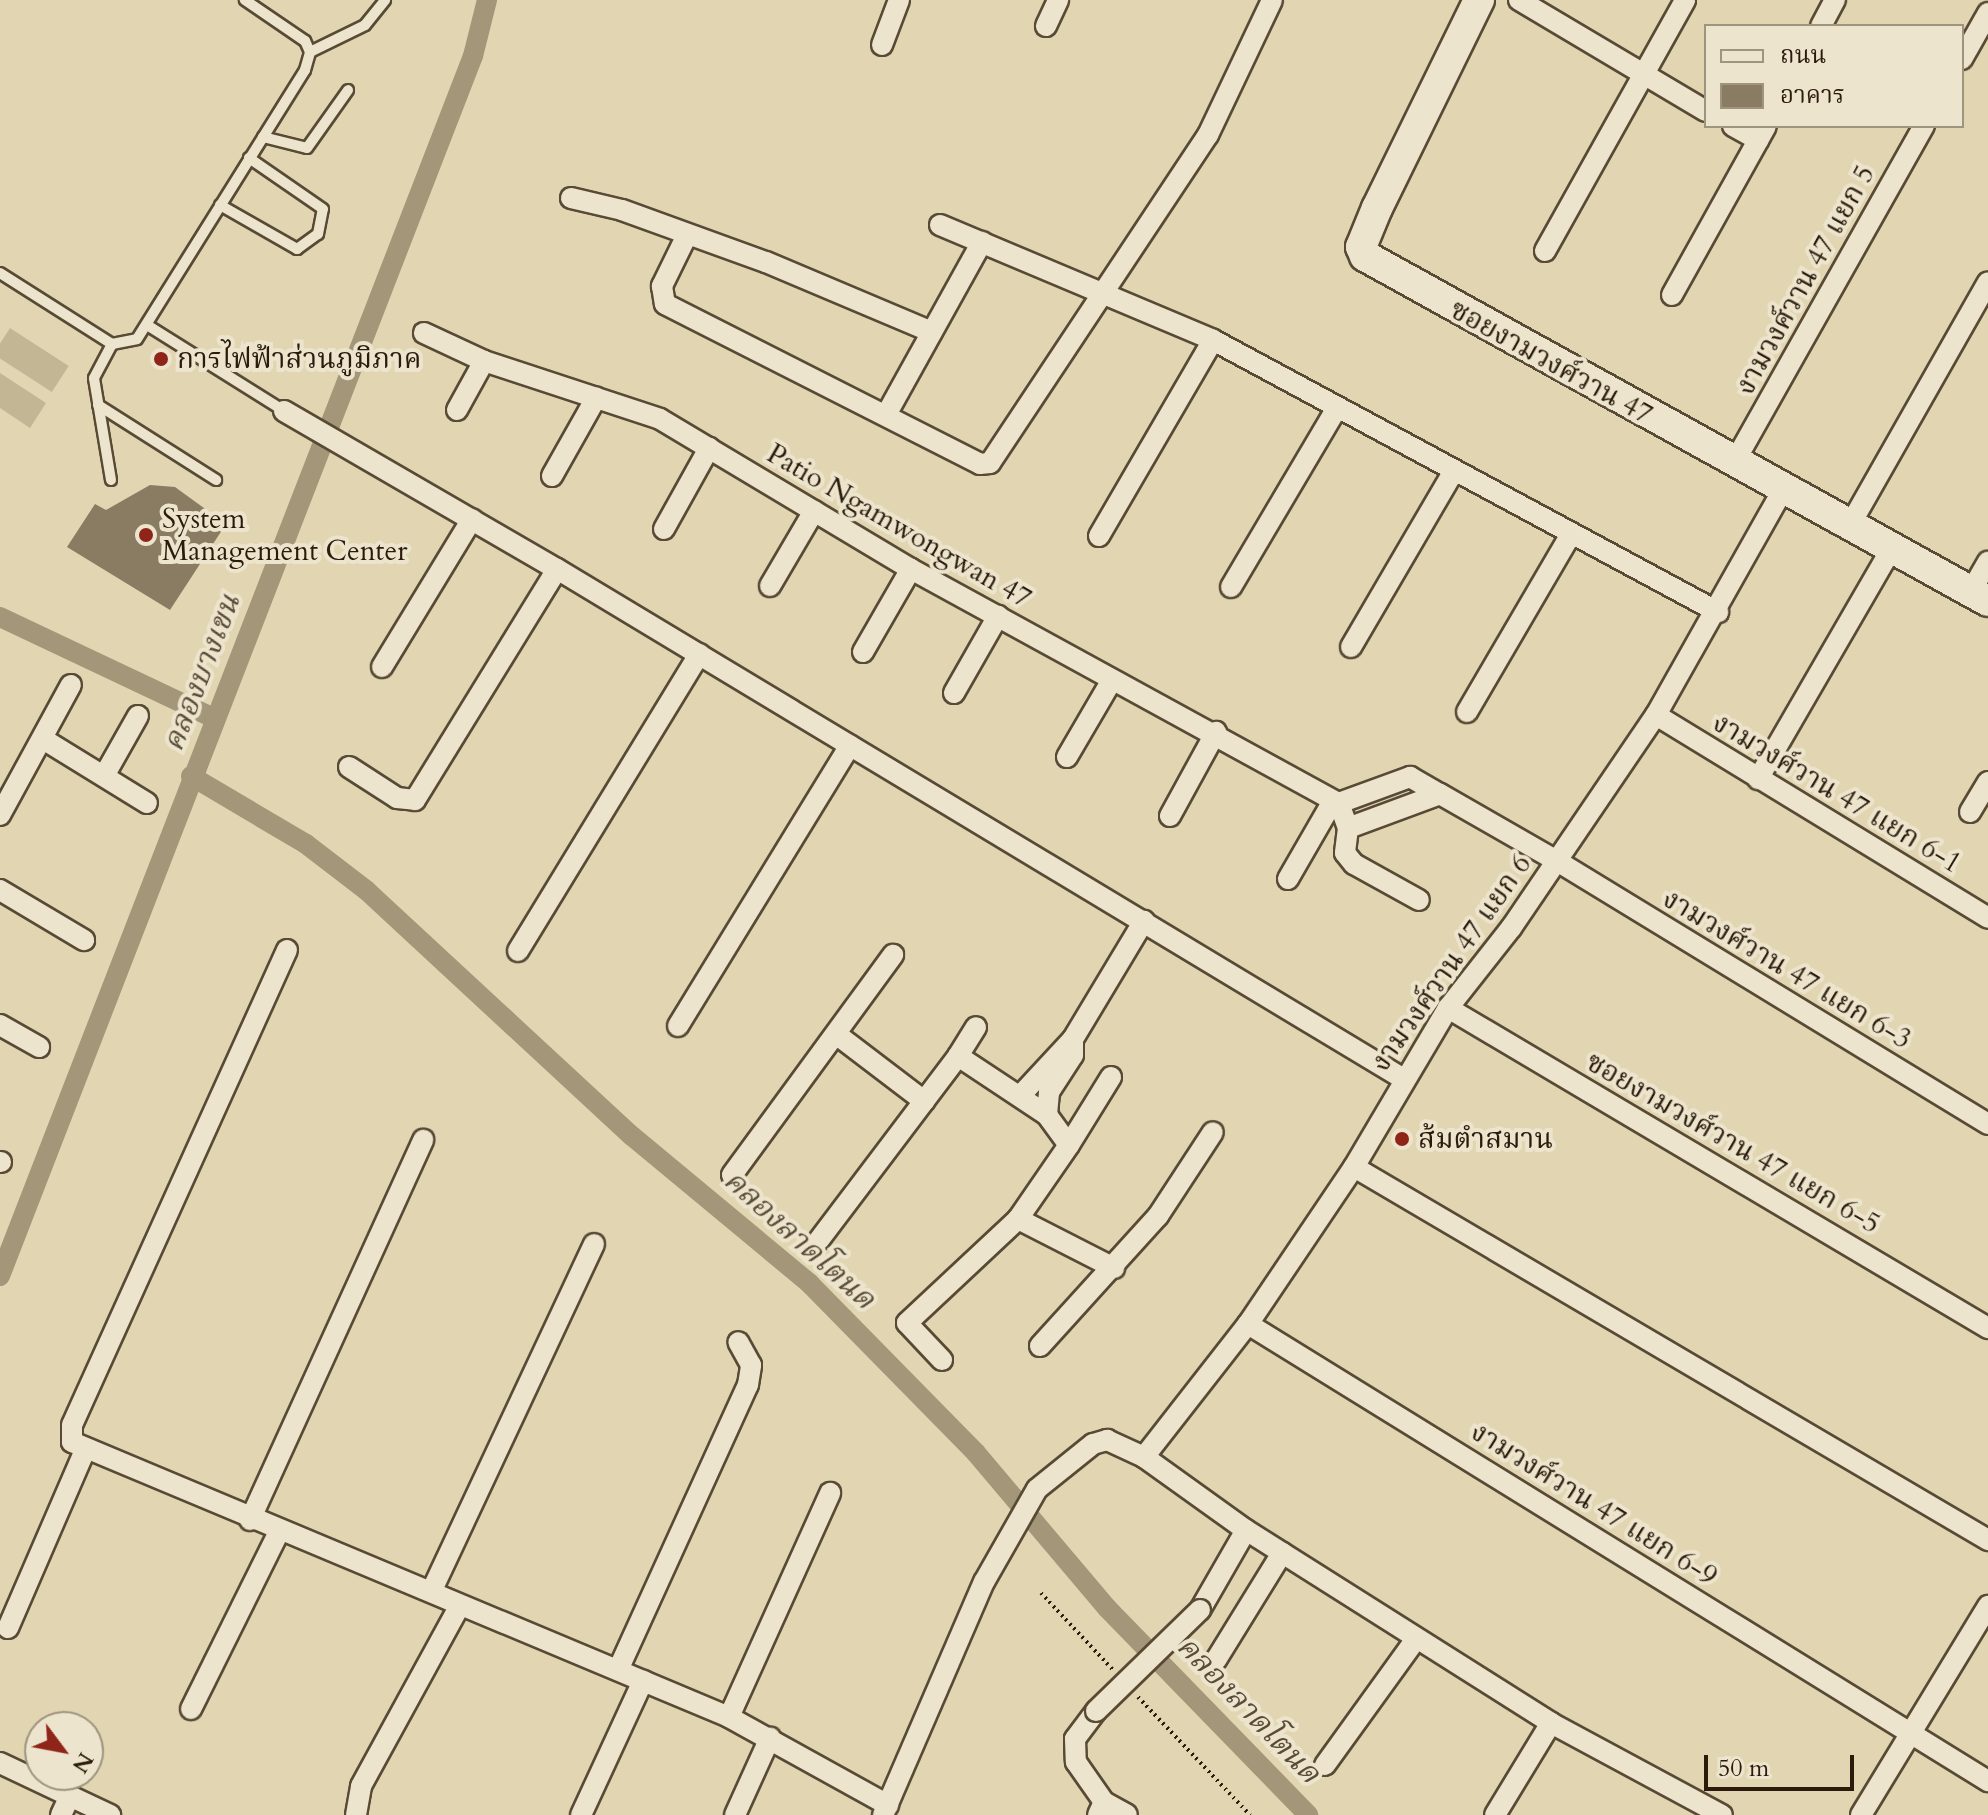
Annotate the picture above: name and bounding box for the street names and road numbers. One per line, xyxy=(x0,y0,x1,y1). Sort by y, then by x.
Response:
street label: งามวงศ์วาน 47 แยก 5 xyxy=(1728,159,1882,401)
street label: ซอยงามวงศ์วาน 47 xyxy=(1444,293,1658,431)
street label: Patio Ngamwongwan 47 xyxy=(761,437,1037,615)
street label: งามวงศ์วาน 47 แยก 6-1 xyxy=(1707,705,1967,881)
street label: งามวงศ์วาน 47 แยก 6 xyxy=(1363,848,1539,1078)
street label: งามวงศ์วาน 47 แยก 6-3 xyxy=(1657,881,1917,1057)
street label: ซอยงามวงศ์วาน 47 แยก 6-5 xyxy=(1580,1045,1886,1241)
street label: งามวงศ์วาน 47 แยก 6-9 xyxy=(1465,1415,1723,1593)

